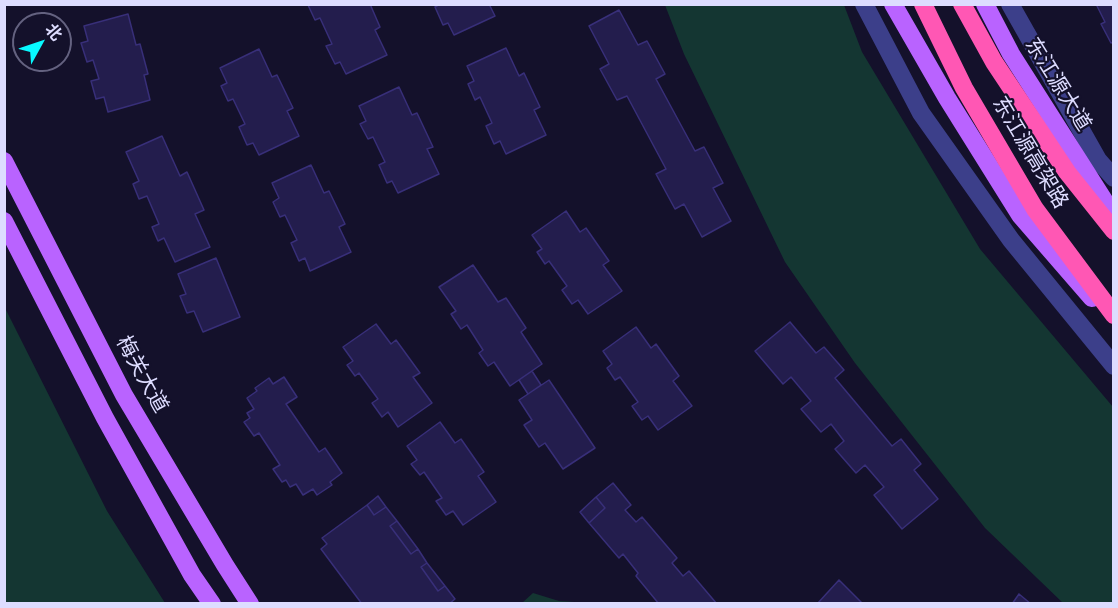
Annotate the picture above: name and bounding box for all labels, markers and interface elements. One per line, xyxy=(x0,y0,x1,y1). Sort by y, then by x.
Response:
north arrow xyxy=(12,12,72,72)
text: 北 xyxy=(40,18,69,46)
street label: 东江源大道 xyxy=(1018,34,1096,136)
street label: 东江源高架路 xyxy=(986,93,1072,213)
street label: 梅关大道 xyxy=(110,332,172,418)

